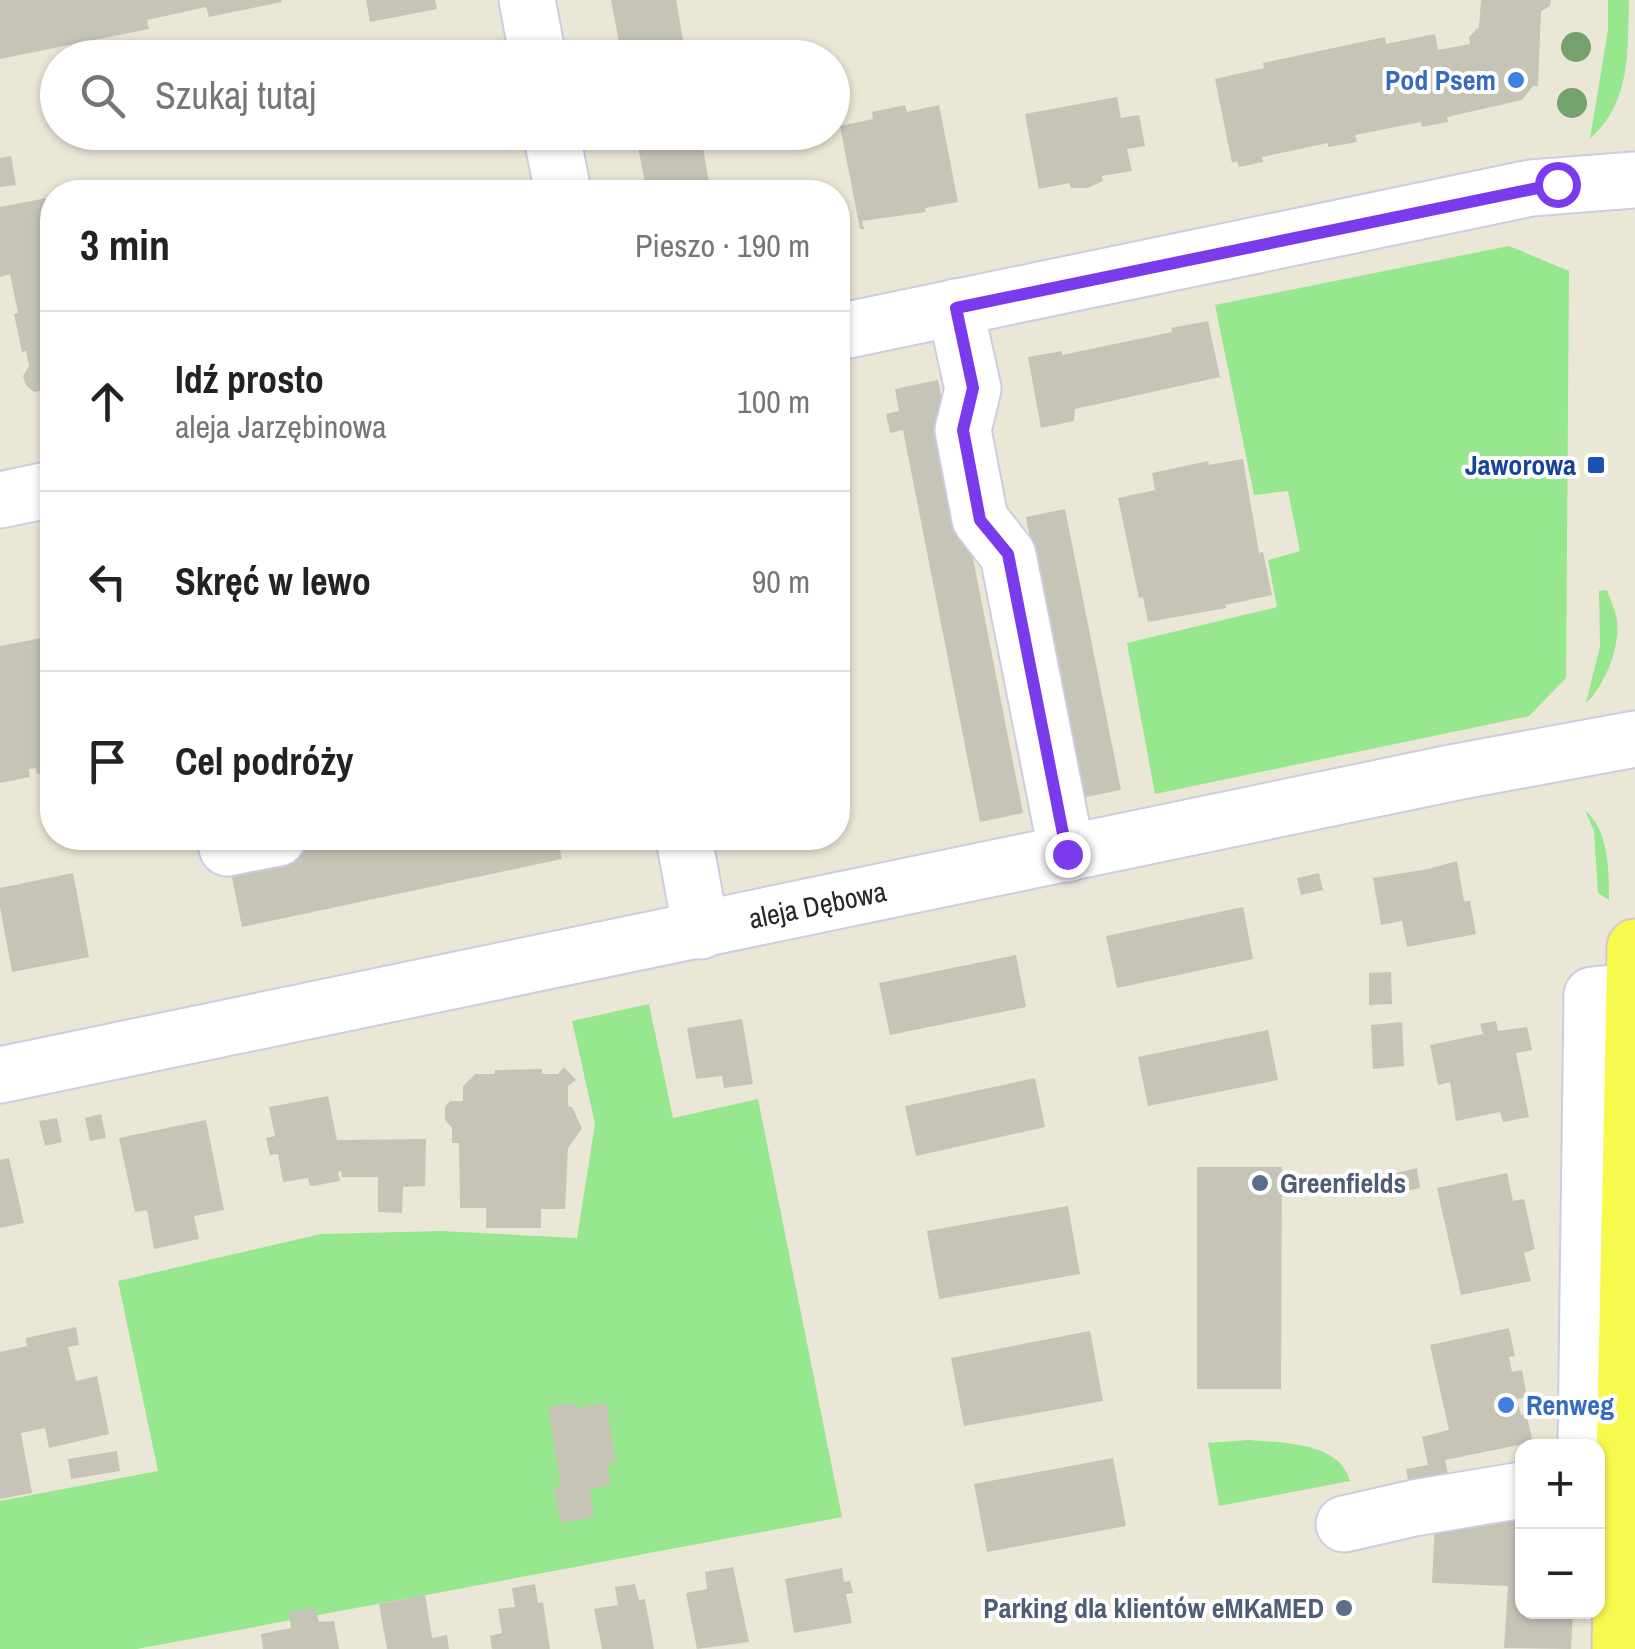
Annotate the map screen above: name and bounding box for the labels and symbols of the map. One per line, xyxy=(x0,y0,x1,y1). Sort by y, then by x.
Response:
place label: Pod Psem xyxy=(1385,61,1496,99)
marker: Pod Psem xyxy=(1505,69,1527,91)
route start xyxy=(1535,162,1581,208)
place label: Jaworowa xyxy=(1465,446,1576,484)
marker: Jaworowa xyxy=(1585,454,1607,476)
route end xyxy=(1045,832,1091,878)
street label: aleja Dębowa xyxy=(745,872,890,938)
place label: Greenfields xyxy=(1280,1164,1406,1202)
marker: Greenfields xyxy=(1249,1172,1271,1194)
place label: Renweg xyxy=(1526,1386,1614,1424)
marker: Renweg xyxy=(1495,1394,1517,1416)
place label: Parking dla klientów eMKaMED xyxy=(983,1589,1324,1627)
marker: Parking dla klientów eMKaMED xyxy=(1333,1597,1355,1619)

